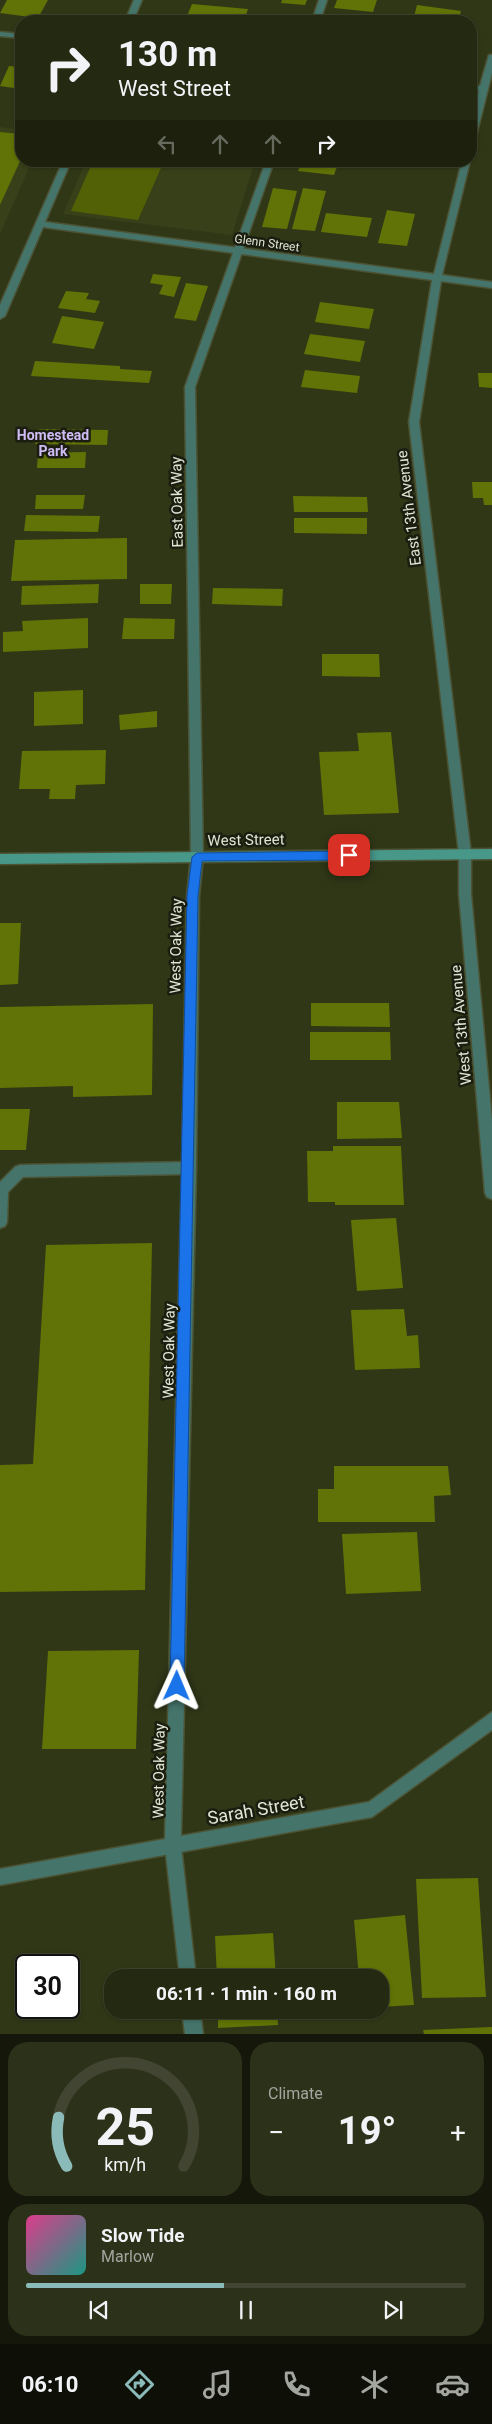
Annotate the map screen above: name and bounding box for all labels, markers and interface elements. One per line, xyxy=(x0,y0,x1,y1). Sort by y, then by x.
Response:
text: 130 m xyxy=(118,34,217,75)
icon: right xyxy=(35,35,100,100)
text: West Street xyxy=(118,76,231,101)
icon: left xyxy=(153,130,181,158)
icon: ahead xyxy=(206,130,234,158)
icon: ahead xyxy=(259,130,287,158)
icon: right xyxy=(312,130,340,158)
street label: Glenn Street xyxy=(234,232,300,254)
district label: Homestead Park xyxy=(17,427,89,459)
street label: East 13th Avenue xyxy=(393,449,425,567)
street label: East Oak Way xyxy=(167,456,187,548)
street label: West Street xyxy=(207,830,285,850)
pin xyxy=(328,834,370,876)
icon: arrive xyxy=(335,841,363,869)
street label: West Oak Way xyxy=(166,898,186,994)
street label: West 13th Avenue xyxy=(447,964,475,1086)
street label: West Oak Way xyxy=(159,1303,179,1399)
position arrow xyxy=(150,1659,202,1711)
street label: West Oak Way xyxy=(149,1723,169,1819)
street label: Sarah Street xyxy=(206,1791,306,1828)
speed limit sign: 30 xyxy=(15,1954,80,2019)
text: 06:11 · 1 min · 160 m xyxy=(156,1982,337,2005)
text: Climate xyxy=(268,2084,323,2103)
text: 25 xyxy=(95,2097,155,2158)
text: 19° xyxy=(338,2109,396,2153)
text: − xyxy=(268,2116,284,2149)
text: + xyxy=(450,2116,466,2149)
text: km/h xyxy=(104,2154,146,2175)
text: Slow Tide xyxy=(101,2224,184,2247)
text: Marlow xyxy=(101,2247,154,2266)
icon: previous xyxy=(85,2296,113,2324)
icon: pause xyxy=(232,2296,260,2324)
icon: next xyxy=(379,2296,407,2324)
icon: directions xyxy=(122,2367,157,2402)
icon: music xyxy=(200,2367,235,2402)
icon: phone xyxy=(279,2367,314,2402)
icon: climate xyxy=(357,2367,392,2402)
icon: car xyxy=(435,2367,470,2402)
text: 06:10 xyxy=(22,2372,78,2397)

